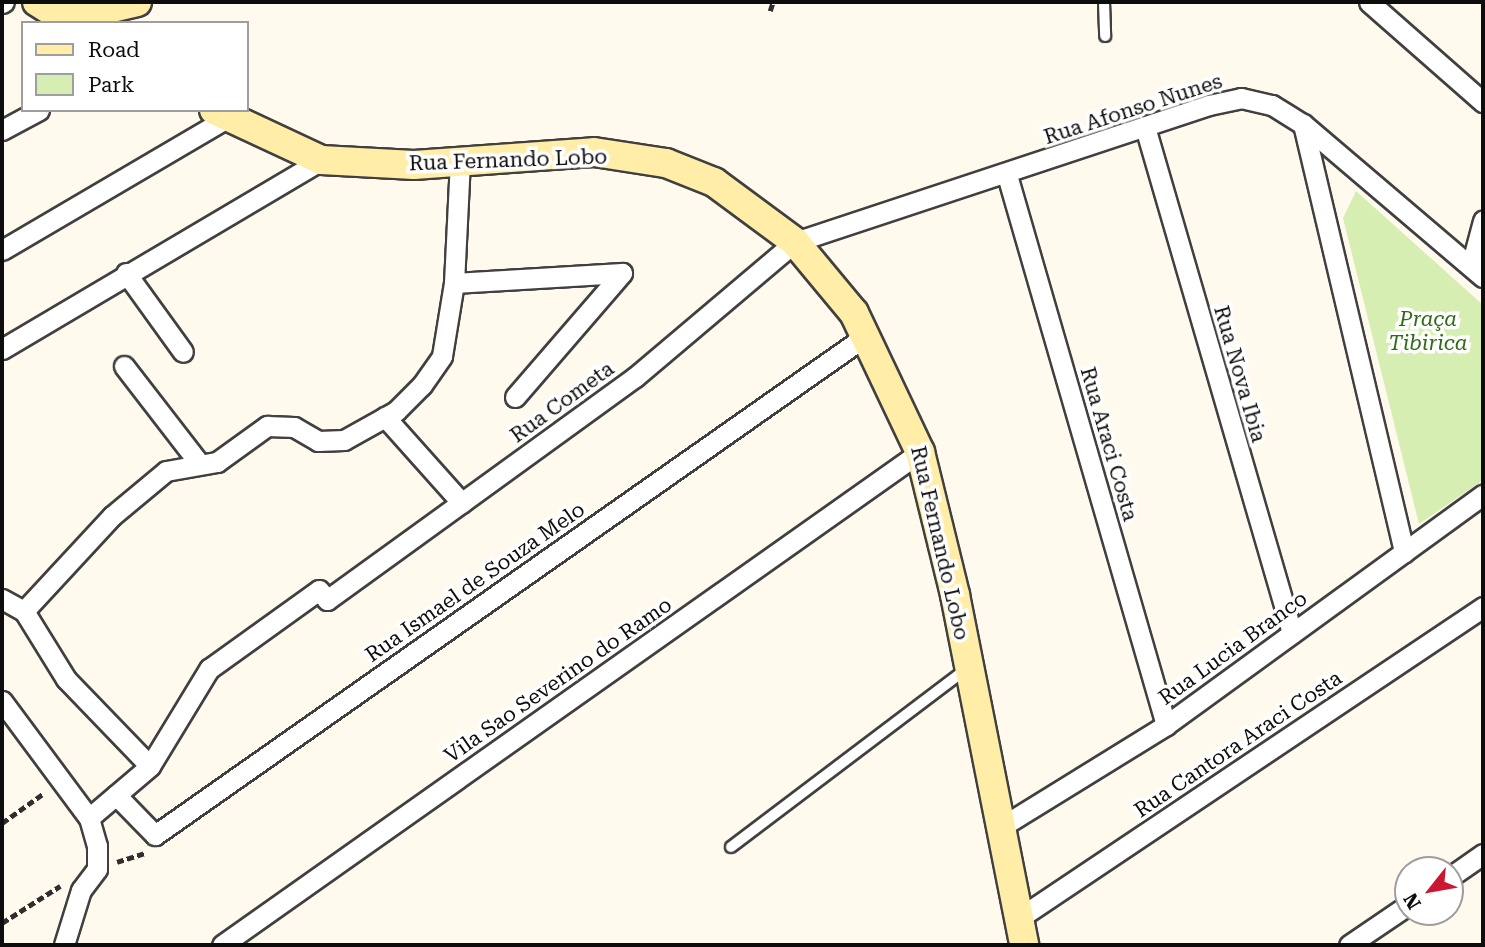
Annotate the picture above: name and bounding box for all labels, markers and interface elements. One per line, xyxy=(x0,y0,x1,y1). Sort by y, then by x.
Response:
legend xyxy=(21,21,248,112)
text: Road xyxy=(88,38,140,62)
street label: Rua Afonso Nunes xyxy=(1041,68,1225,150)
text: Park xyxy=(88,73,134,97)
street label: Rua Fernando Lobo xyxy=(408,144,608,176)
street label: Rua Nova Ibia xyxy=(1208,303,1272,445)
park label: Praça Tibirica xyxy=(1389,306,1467,356)
street label: Rua Cometa xyxy=(505,356,619,448)
street label: Rua Araci Costa xyxy=(1075,364,1143,524)
street label: Rua Fernando Lobo xyxy=(905,444,975,642)
street label: Rua Ismael de Souza Melo xyxy=(360,497,590,667)
street label: Rua Lucia Branco xyxy=(1154,586,1312,710)
street label: Vila Sao Severino do Ramo xyxy=(440,592,676,768)
street label: Rua Cantora Araci Costa xyxy=(1129,665,1347,823)
north arrow xyxy=(1394,856,1464,926)
text: N xyxy=(1399,889,1426,913)

